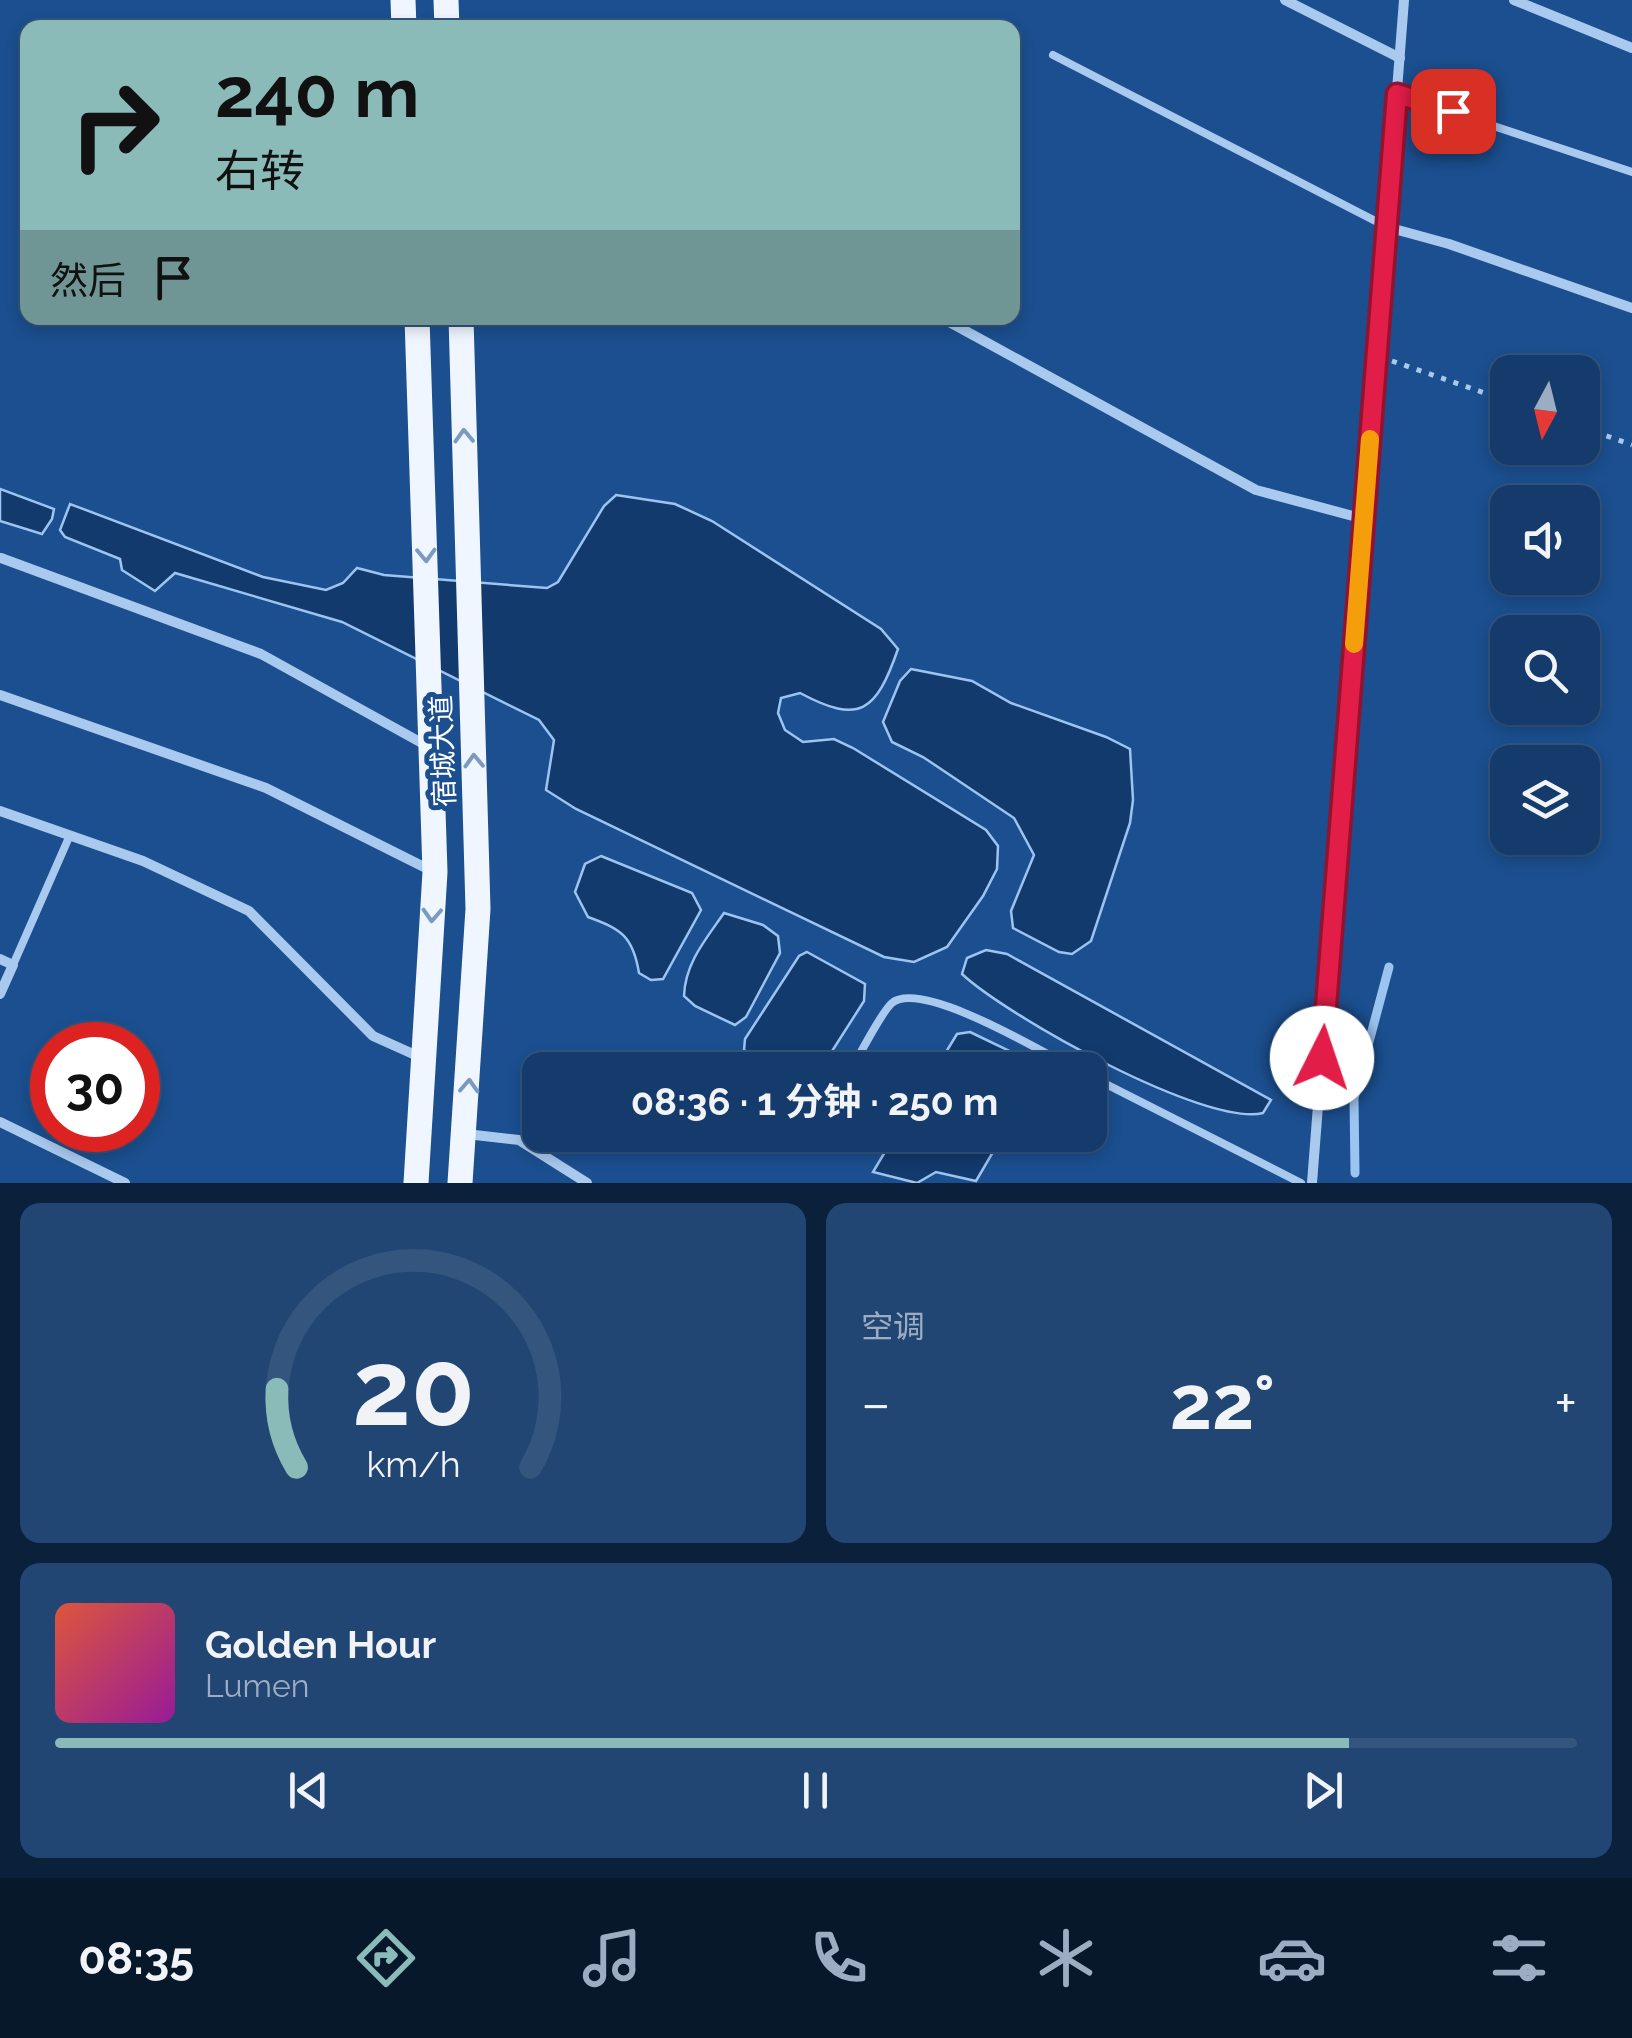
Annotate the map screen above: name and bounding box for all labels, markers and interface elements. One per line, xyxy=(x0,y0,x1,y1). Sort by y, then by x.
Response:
text: 240 m xyxy=(215,51,419,133)
icon: right xyxy=(50,60,180,190)
pin xyxy=(1411,69,1496,154)
icon: arrive xyxy=(1426,84,1481,139)
text: 右转 xyxy=(215,145,305,198)
icon: arrive xyxy=(146,250,201,305)
text: 然后 xyxy=(50,258,126,303)
north arrow xyxy=(1490,355,1600,465)
map controls xyxy=(1490,355,1600,855)
one-way arrow xyxy=(454,428,475,444)
button: sound xyxy=(1490,485,1600,595)
one-way arrow xyxy=(416,547,437,563)
button: search xyxy=(1490,615,1600,725)
street label: 宿城大道 xyxy=(425,694,461,808)
button: layers xyxy=(1490,745,1600,855)
one-way arrow xyxy=(463,753,484,769)
one-way arrow xyxy=(422,907,443,923)
position arrow xyxy=(1270,1006,1374,1110)
speed limit sign: 30 xyxy=(30,1022,160,1152)
one-way arrow xyxy=(458,1077,479,1093)
text: 08:36 · 1 分钟 · 250 m xyxy=(631,1079,998,1124)
text: 空调 xyxy=(861,1308,925,1345)
text: 20 xyxy=(352,1327,474,1449)
text: 22° xyxy=(1170,1358,1275,1447)
text: − xyxy=(861,1371,891,1436)
text: + xyxy=(1554,1371,1577,1436)
text: km/h xyxy=(366,1443,460,1485)
text: Golden Hour xyxy=(205,1622,436,1667)
text: Lumen xyxy=(205,1667,309,1704)
icon: previous xyxy=(281,1763,336,1818)
icon: pause xyxy=(788,1763,843,1818)
icon: next xyxy=(1296,1763,1351,1818)
icon: directions xyxy=(351,1923,421,1993)
icon: music xyxy=(577,1923,647,1993)
icon: phone xyxy=(804,1923,874,1993)
icon: climate xyxy=(1031,1923,1101,1993)
icon: car xyxy=(1257,1923,1327,1993)
icon: filters xyxy=(1484,1923,1554,1993)
text: 08:35 xyxy=(78,1932,194,1985)

